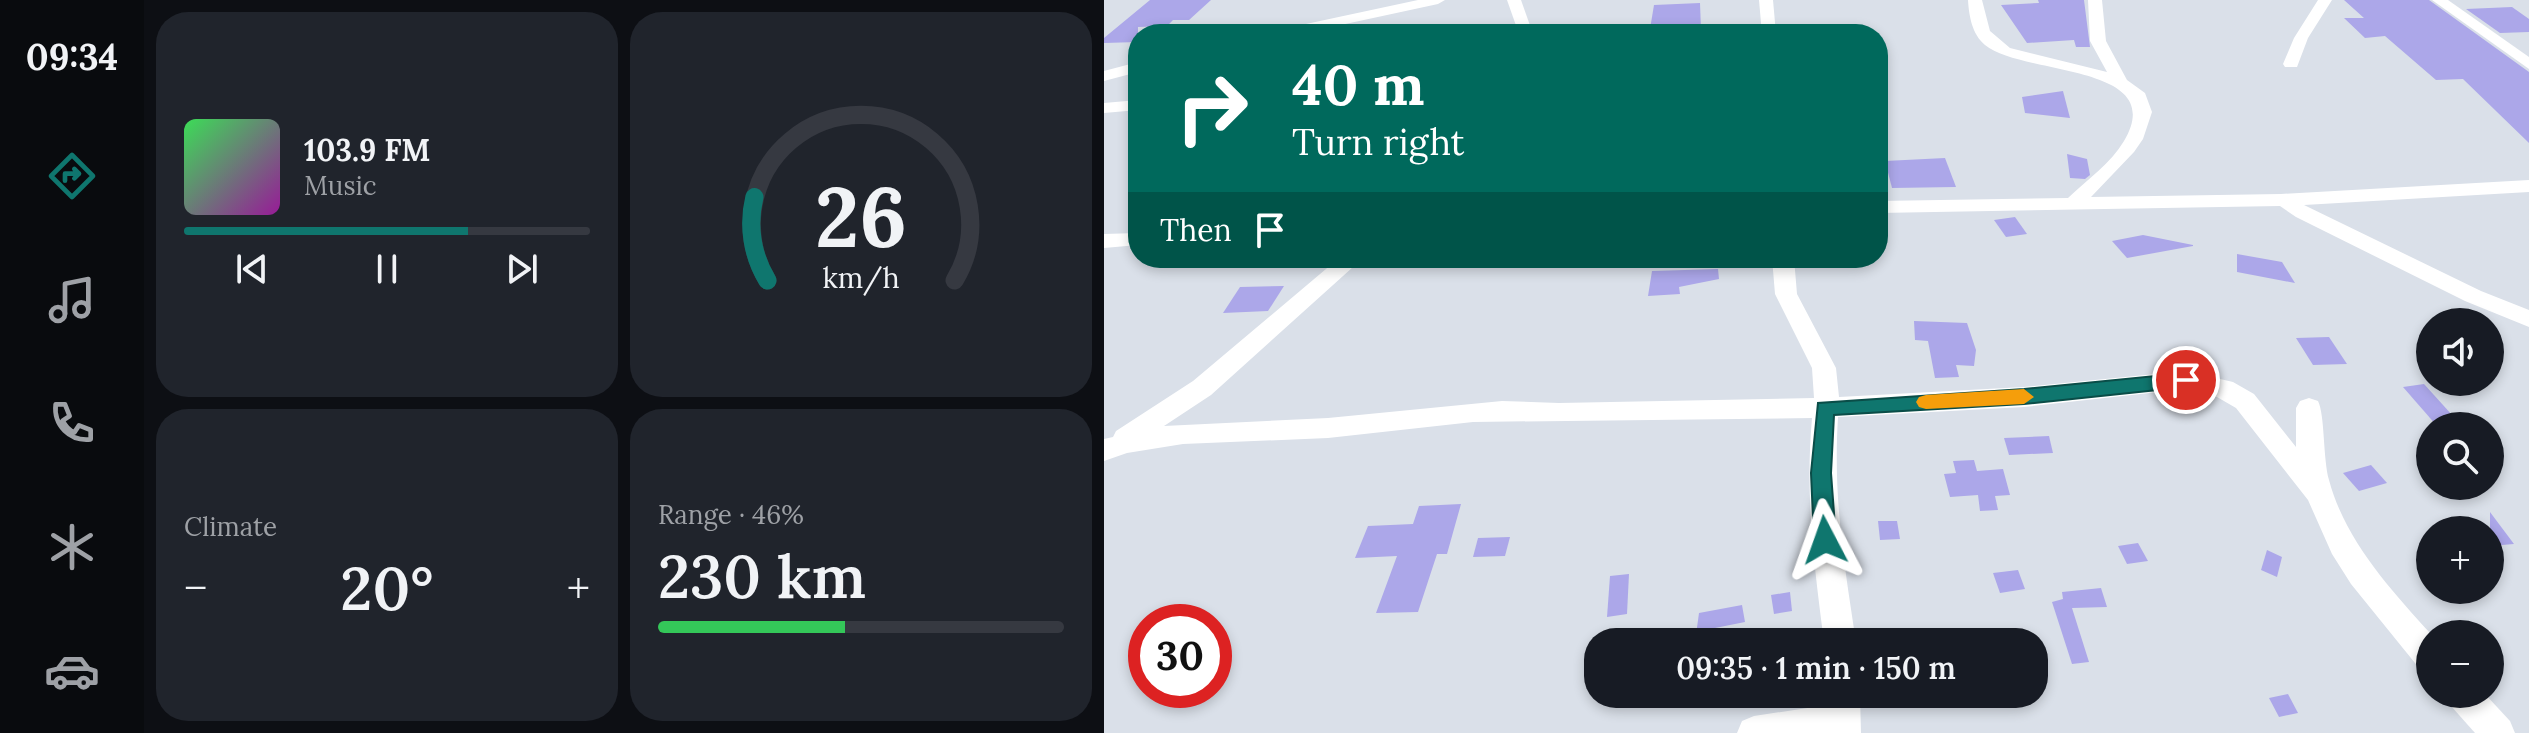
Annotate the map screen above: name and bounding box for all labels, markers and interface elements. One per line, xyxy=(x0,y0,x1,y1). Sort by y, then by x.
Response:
text: 09:34 xyxy=(26,34,118,80)
text: 40 m xyxy=(1292,49,1425,120)
icon: right xyxy=(1160,56,1264,160)
text: Turn right xyxy=(1292,119,1465,165)
text: 103.9 FM xyxy=(304,131,431,169)
icon: directions xyxy=(44,148,100,204)
text: 26 xyxy=(815,162,907,269)
text: Music xyxy=(304,169,377,202)
icon: arrive xyxy=(1248,208,1292,252)
text: Then xyxy=(1160,211,1232,249)
icon: previous xyxy=(230,247,274,291)
icon: pause xyxy=(365,247,409,291)
icon: next xyxy=(500,247,544,291)
text: km/h xyxy=(822,259,900,296)
icon: music xyxy=(44,272,100,328)
map controls xyxy=(2416,308,2504,708)
button: sound xyxy=(2416,308,2504,396)
pin xyxy=(2152,346,2220,414)
icon: arrive xyxy=(2164,358,2208,402)
icon: phone xyxy=(44,395,100,451)
button: search xyxy=(2416,412,2504,500)
text: Range · 46% xyxy=(658,498,804,531)
position arrow xyxy=(1783,498,1867,582)
text: Climate xyxy=(184,510,277,543)
button: + xyxy=(2416,516,2504,604)
icon: climate xyxy=(44,519,100,575)
text: 230 km xyxy=(658,538,866,614)
text: 20° xyxy=(340,550,434,626)
text: − xyxy=(184,560,207,616)
text: + xyxy=(567,560,590,616)
speed limit sign: 30 xyxy=(1128,604,1232,708)
button: − xyxy=(2416,620,2504,708)
icon: car xyxy=(44,643,100,699)
text: 09:35 · 1 min · 150 m xyxy=(1676,649,1956,687)

